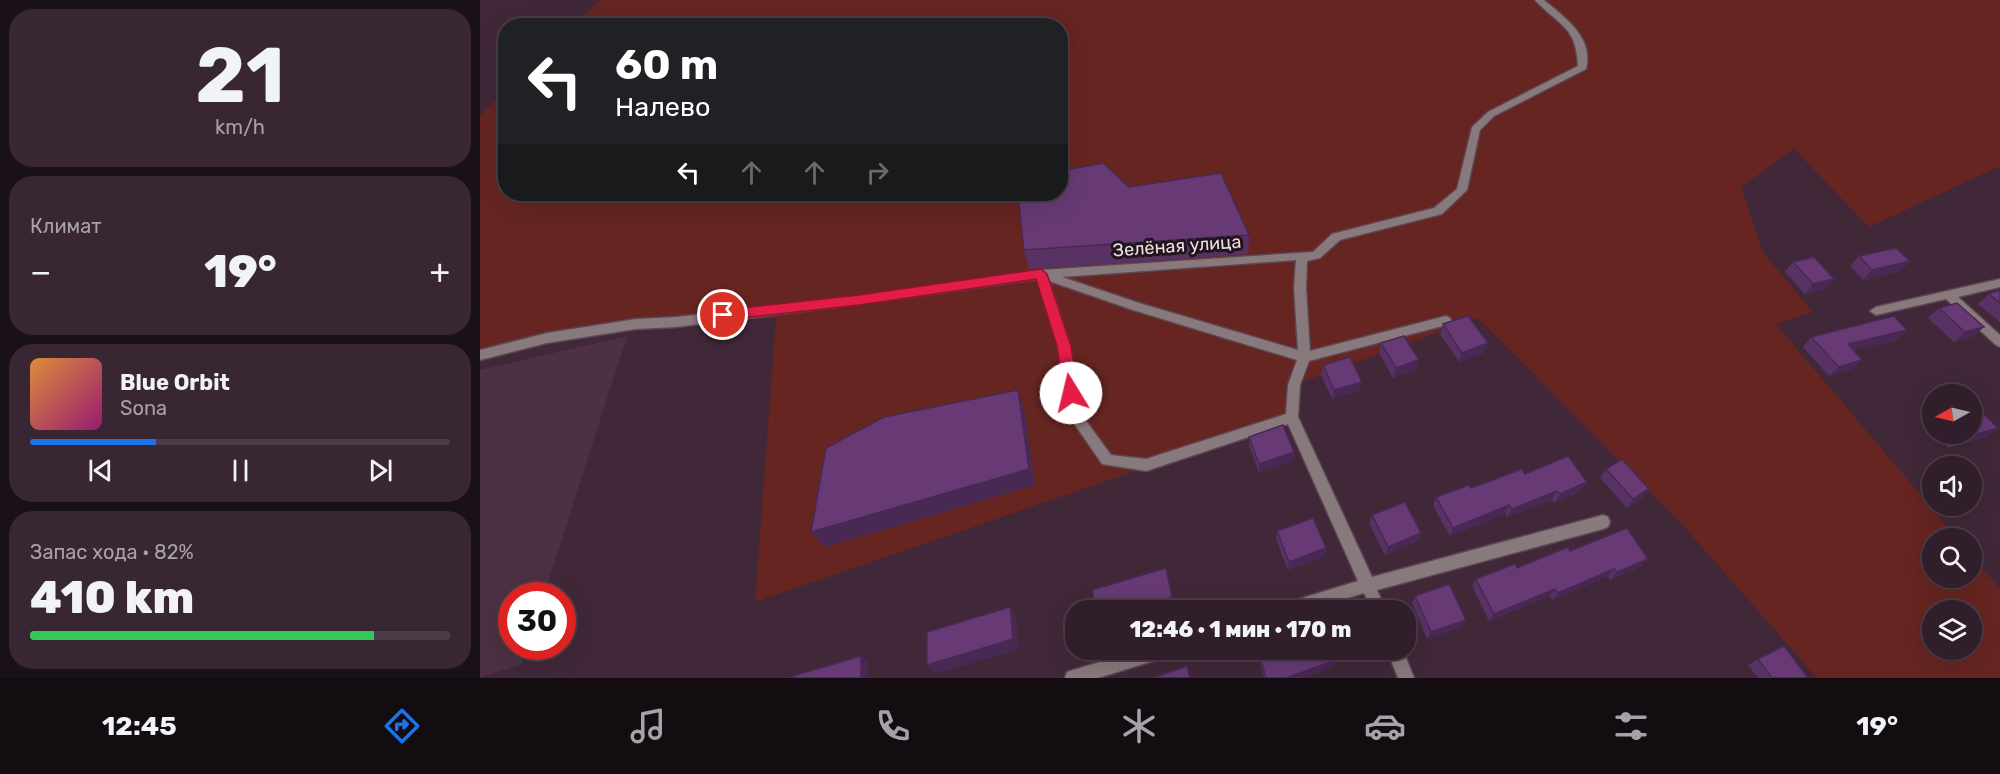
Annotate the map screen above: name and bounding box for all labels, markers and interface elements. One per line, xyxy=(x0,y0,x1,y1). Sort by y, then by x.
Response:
text: 21 xyxy=(195,29,285,122)
text: 60 m xyxy=(615,40,718,90)
icon: left xyxy=(516,42,594,120)
text: Налево xyxy=(615,91,711,123)
text: km/h xyxy=(215,115,265,139)
icon: left xyxy=(672,156,705,189)
icon: ahead xyxy=(735,156,768,189)
icon: ahead xyxy=(798,156,831,189)
icon: right xyxy=(861,156,894,189)
text: Климат xyxy=(30,214,102,238)
street label: Зелёная улица xyxy=(1112,231,1242,261)
text: 19° xyxy=(204,245,277,298)
text: − xyxy=(30,252,51,291)
text: + xyxy=(429,252,450,291)
pin xyxy=(697,289,748,340)
icon: arrive xyxy=(706,298,739,331)
position arrow xyxy=(1039,361,1103,425)
text: Blue Orbit xyxy=(120,369,230,396)
north arrow xyxy=(1922,384,1982,444)
map controls xyxy=(1922,384,1982,660)
text: Sona xyxy=(120,396,167,420)
icon: previous xyxy=(84,454,117,487)
icon: pause xyxy=(224,454,257,487)
icon: next xyxy=(364,454,397,487)
button: sound xyxy=(1922,456,1982,516)
button: search xyxy=(1922,528,1982,588)
text: Запас хода · 82% xyxy=(30,540,194,564)
text: 410 km xyxy=(30,571,194,624)
speed limit sign: 30 xyxy=(498,582,576,660)
button: layers xyxy=(1922,600,1982,660)
text: 12:46 · 1 мин · 170 m xyxy=(1130,616,1351,643)
icon: directions xyxy=(381,705,423,747)
icon: music xyxy=(627,705,669,747)
icon: phone xyxy=(872,705,914,747)
icon: climate xyxy=(1118,705,1160,747)
icon: car xyxy=(1364,705,1406,747)
icon: filters xyxy=(1610,705,1652,747)
text: 12:45 xyxy=(102,710,177,742)
text: 19° xyxy=(1856,710,1898,742)

